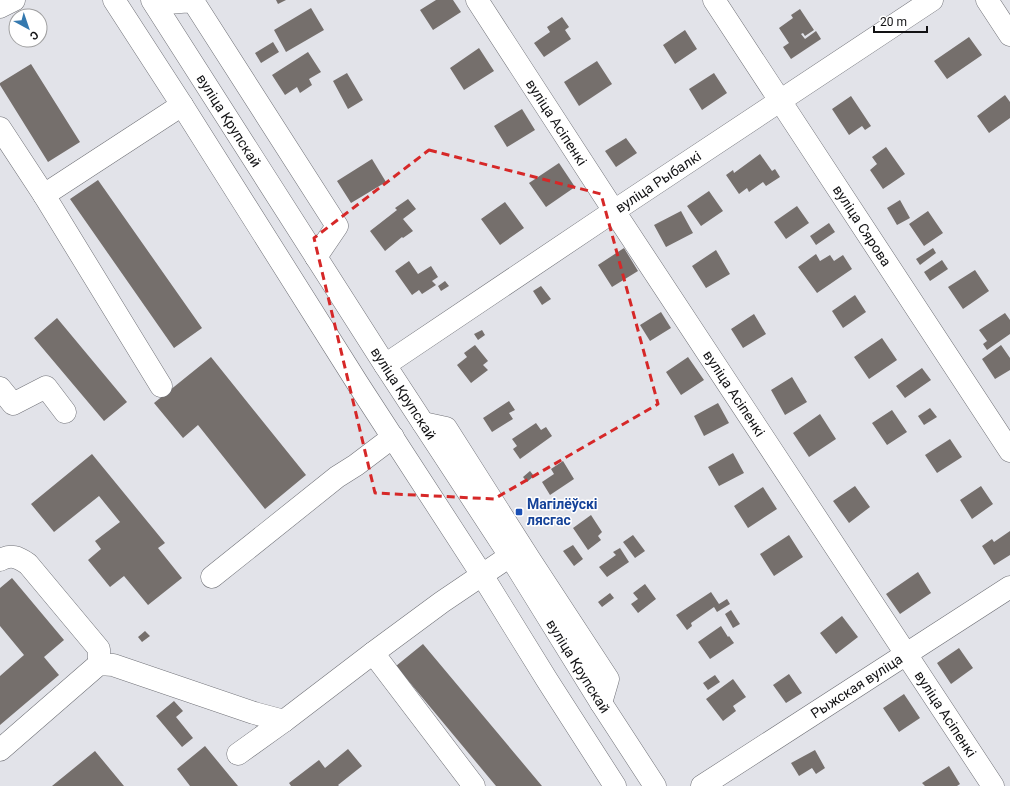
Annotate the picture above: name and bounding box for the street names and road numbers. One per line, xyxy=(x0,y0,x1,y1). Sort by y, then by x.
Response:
street label: вуліца Крупскай xyxy=(193,71,265,170)
street label: вуліца Асіпенкі xyxy=(523,76,590,169)
street label: вуліца Рыбалкі xyxy=(612,148,704,216)
street label: вуліца Сярова xyxy=(830,182,894,269)
street label: вуліца Крупскай xyxy=(368,344,440,443)
street label: вуліца Асіпенкі xyxy=(700,347,768,439)
street label: вуліца Крупскай xyxy=(543,617,613,716)
street label: Рыжская вуліца xyxy=(808,651,905,722)
street label: вуліца Асіпенкі xyxy=(911,668,980,760)

